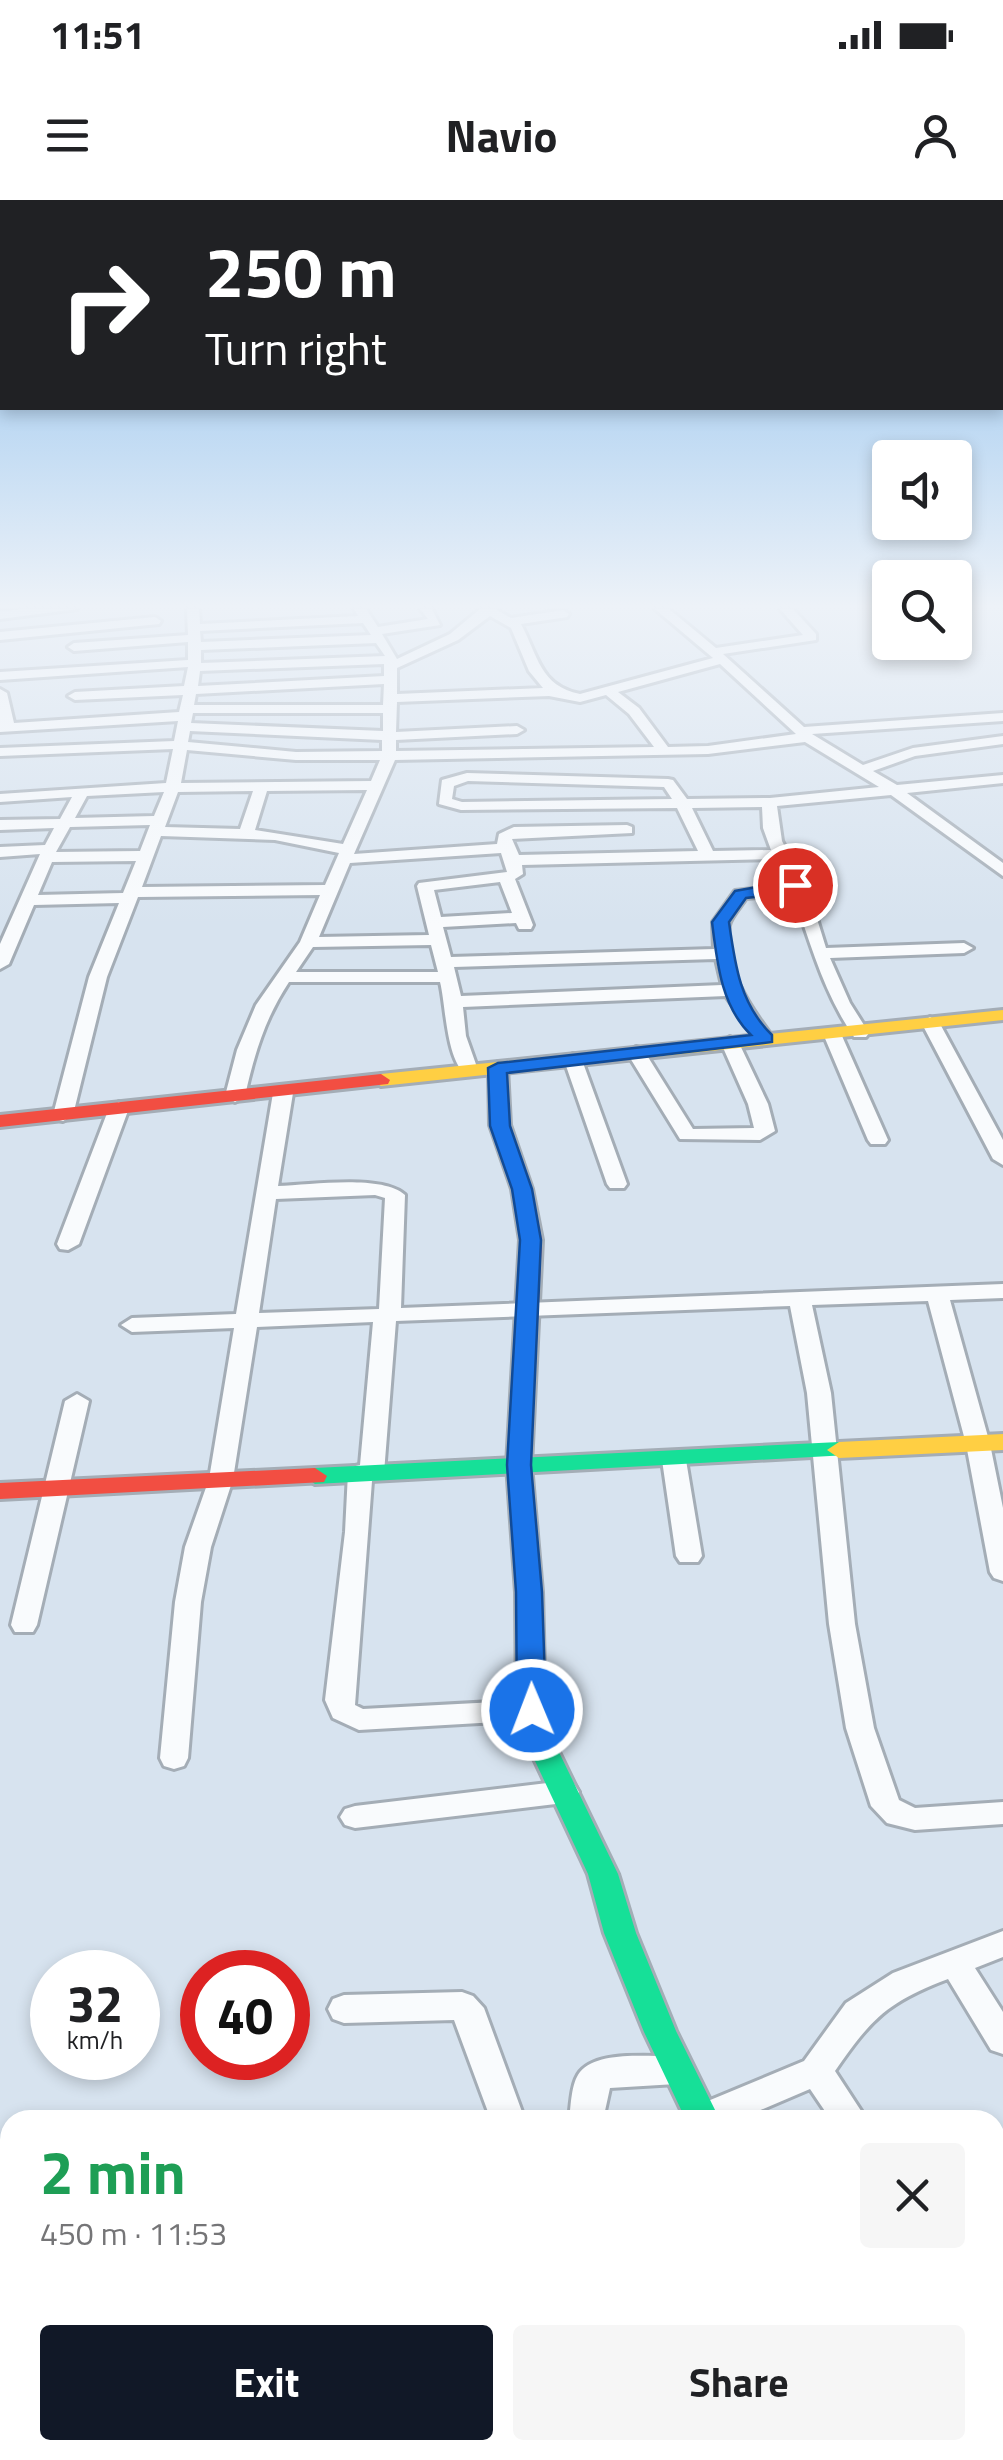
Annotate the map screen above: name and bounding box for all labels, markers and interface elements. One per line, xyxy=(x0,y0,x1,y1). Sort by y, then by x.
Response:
text: 11:51 xyxy=(50,6,145,64)
text: Navio xyxy=(446,101,557,169)
icon: menu xyxy=(40,108,95,163)
icon: person xyxy=(908,108,963,163)
text: 250 m xyxy=(205,218,397,324)
icon: right xyxy=(40,240,170,370)
text: Turn right xyxy=(205,314,387,382)
map controls xyxy=(872,440,972,660)
button: sound xyxy=(872,440,972,540)
button: search xyxy=(872,560,972,660)
pin xyxy=(753,843,838,928)
icon: arrive xyxy=(768,858,823,913)
position arrow xyxy=(480,1658,584,1762)
speed limit sign: 40 xyxy=(180,1950,310,2080)
text: 32 xyxy=(67,1965,123,2041)
text: km/h xyxy=(67,2021,123,2059)
text: 2 min xyxy=(40,2126,186,2217)
button: close xyxy=(860,2143,965,2248)
text: 450 m · 11:53 xyxy=(40,2209,227,2257)
button: Exit xyxy=(40,2325,493,2440)
button: Share xyxy=(513,2325,965,2440)

